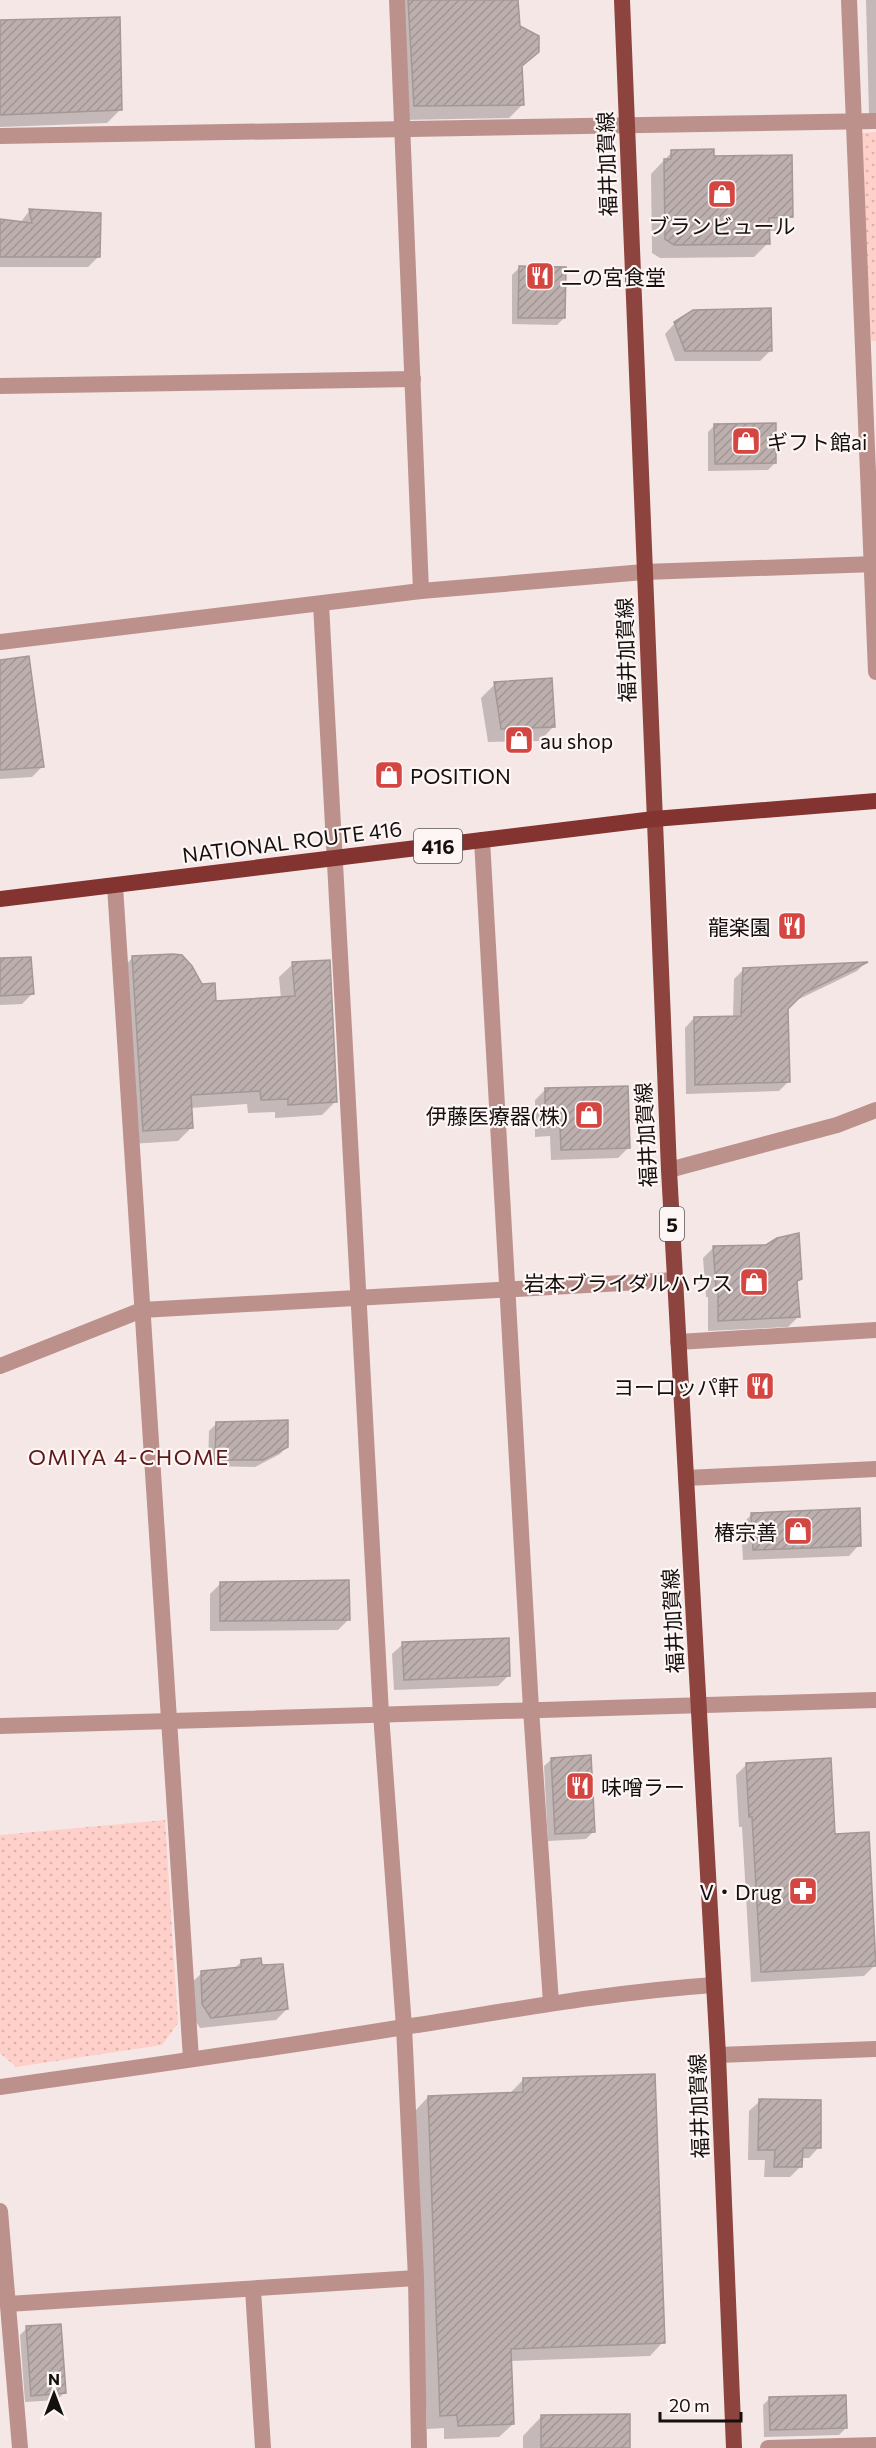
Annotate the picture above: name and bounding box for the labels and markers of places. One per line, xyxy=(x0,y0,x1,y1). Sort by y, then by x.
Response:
shop icon: ブランビュール xyxy=(706,178,738,210)
place label: ブランビュール xyxy=(649,213,796,238)
restaurant icon: 二の宮食堂 xyxy=(524,260,556,292)
place label: 二の宮食堂 xyxy=(561,264,666,289)
shop icon: ギフト館ai xyxy=(730,425,762,457)
place label: ギフト館ai xyxy=(767,429,867,454)
shop icon: au shop xyxy=(503,724,535,756)
place label: au shop xyxy=(540,728,613,753)
shop icon: POSITION xyxy=(373,759,405,791)
place label: POSITION xyxy=(410,763,511,788)
restaurant icon: 龍楽園 xyxy=(776,910,808,942)
place label: 龍楽園 xyxy=(708,914,771,939)
shop icon: 伊藤医療器(株) xyxy=(573,1099,605,1131)
place label: 伊藤医療器(株) xyxy=(426,1103,568,1128)
shop icon: 岩本ブライダルハウス xyxy=(738,1266,770,1298)
place label: 岩本ブライダルハウス xyxy=(524,1270,733,1295)
restaurant icon: ヨーロッパ軒 xyxy=(744,1370,776,1402)
place label: ヨーロッパ軒 xyxy=(613,1374,739,1399)
shop icon: 椿宗善 xyxy=(782,1515,814,1547)
place label: 椿宗善 xyxy=(714,1519,777,1544)
restaurant icon: 味噌ラー xyxy=(564,1770,596,1802)
place label: 味噌ラー xyxy=(601,1774,685,1799)
pharmacy icon: V・Drug xyxy=(787,1875,819,1907)
place label: V・Drug xyxy=(700,1879,782,1904)

